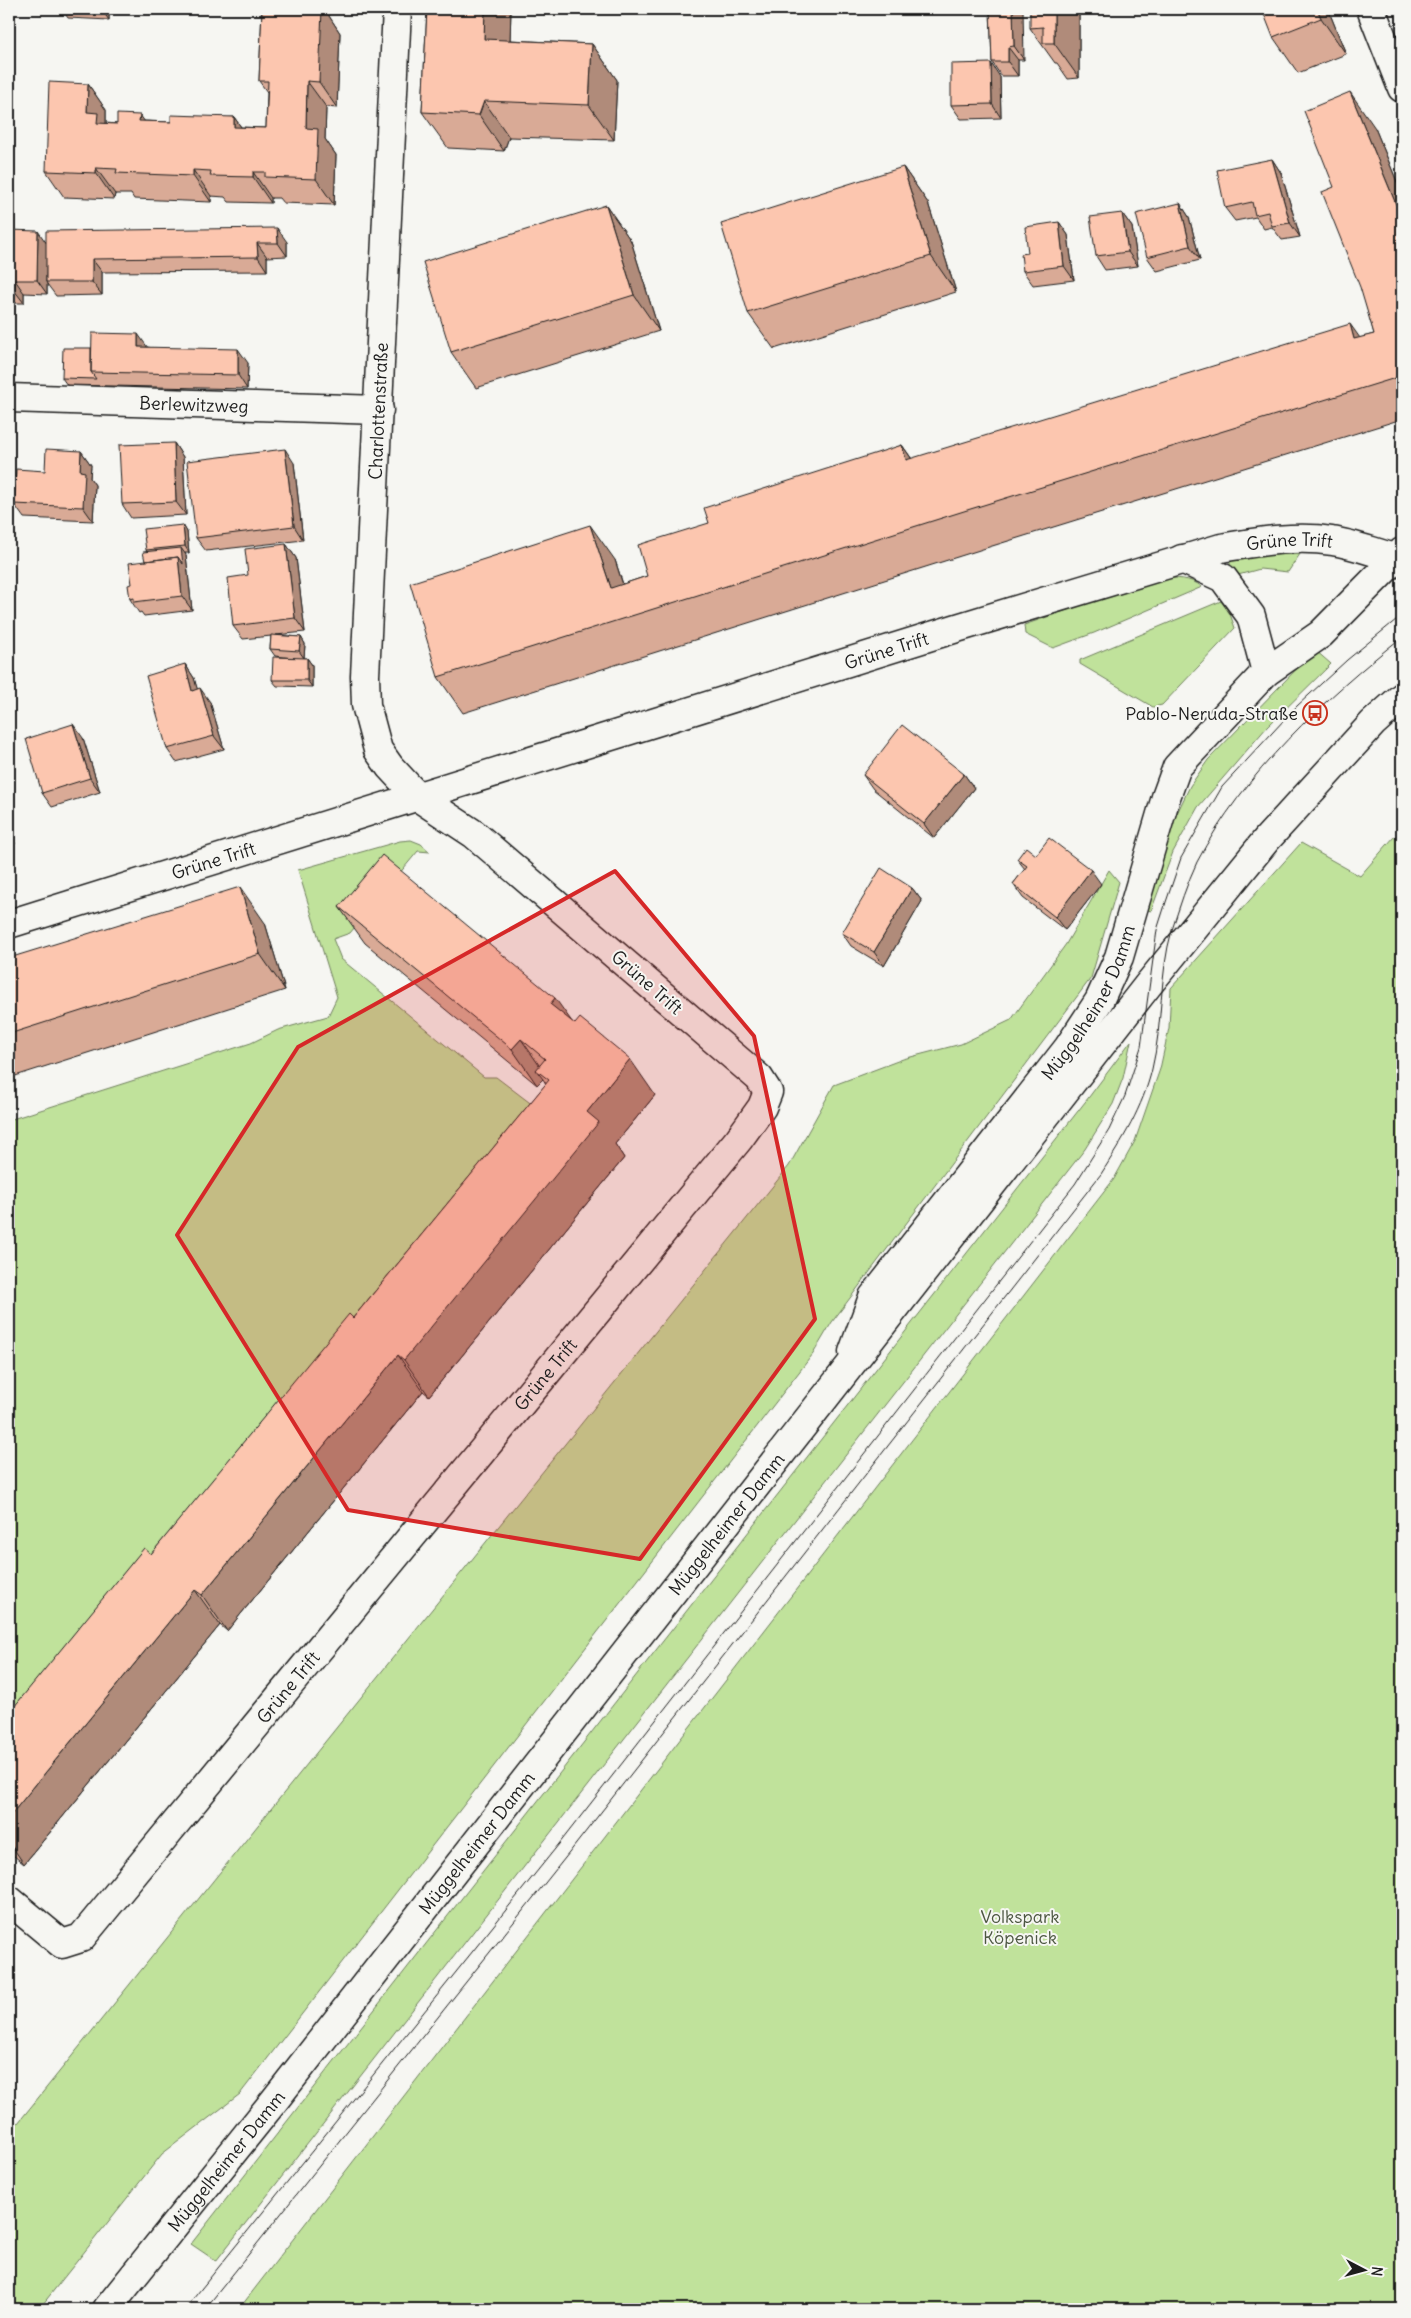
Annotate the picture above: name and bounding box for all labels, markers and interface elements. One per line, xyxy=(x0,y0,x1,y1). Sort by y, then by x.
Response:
street label: Charlottenstraße xyxy=(363,342,392,480)
street label: Berlewitzweg xyxy=(139,391,249,417)
street label: Grüne Trift xyxy=(1245,527,1334,555)
street label: Grüne Trift xyxy=(841,626,931,674)
bus stop icon: Pablo-Neruda-Straße xyxy=(1302,700,1328,726)
place label: Pablo-Neruda-Straße xyxy=(1125,702,1298,725)
street label: Grüne Trift xyxy=(168,836,258,884)
street label: Müggelheimer Damm xyxy=(1036,922,1139,1084)
street label: Grüne Trift xyxy=(607,945,687,1019)
street label: Grüne Trift xyxy=(509,1333,582,1415)
street label: Müggelheimer Damm xyxy=(663,1448,789,1600)
street label: Grüne Trift xyxy=(251,1646,324,1728)
street label: Müggelheimer Damm xyxy=(413,1767,539,1918)
park label: Volkspark Köpenick xyxy=(980,1905,1060,1949)
street label: Müggelheimer Damm xyxy=(162,2085,290,2236)
north arrow xyxy=(1338,2246,1388,2296)
text: N xyxy=(1367,2266,1386,2277)

